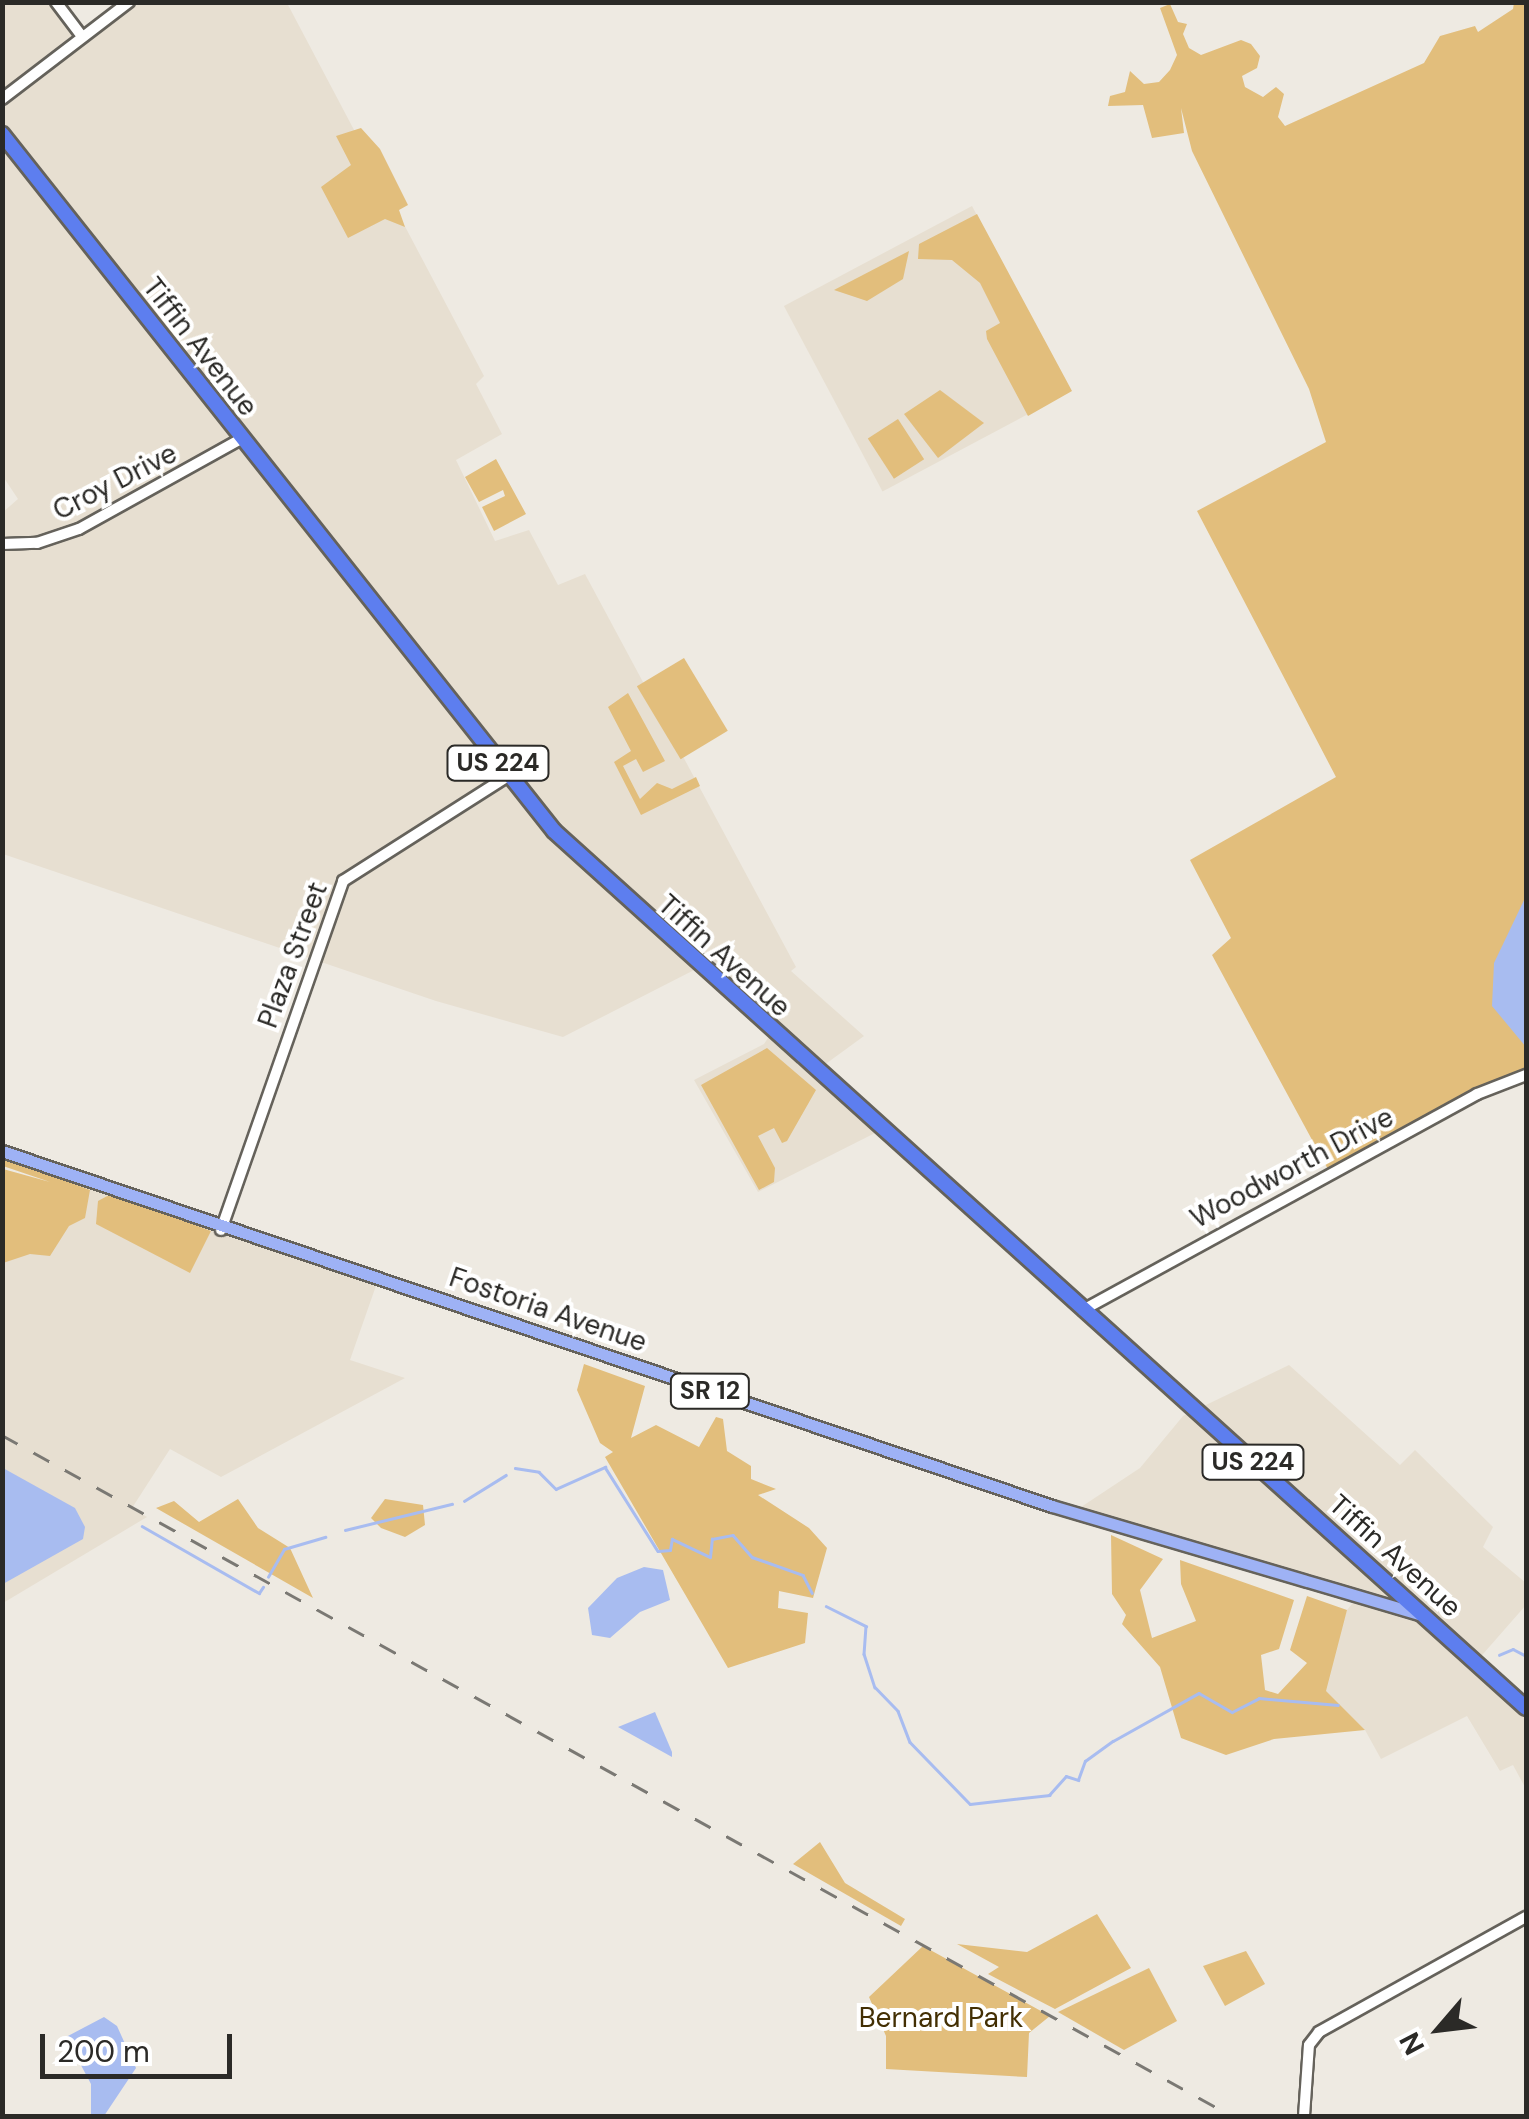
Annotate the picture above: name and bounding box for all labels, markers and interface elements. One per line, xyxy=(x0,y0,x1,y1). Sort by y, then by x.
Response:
street label: Tiffin Avenue xyxy=(136,271,264,423)
street label: Croy Drive xyxy=(47,436,183,528)
road number: US 224 xyxy=(446,743,550,783)
street label: Plaza Street xyxy=(251,878,335,1032)
street label: Tiffin Avenue xyxy=(651,888,797,1024)
street label: Woodworth Drive xyxy=(1185,1100,1399,1236)
street label: Fostoria Avenue xyxy=(445,1260,651,1360)
road number: SR 12 xyxy=(668,1371,752,1411)
road number: US 224 xyxy=(1200,1442,1306,1482)
street label: Tiffin Avenue xyxy=(1322,1488,1468,1624)
north arrow xyxy=(1389,1979,1489,2079)
park label: Bernard Park xyxy=(859,2001,1023,2035)
scale bar xyxy=(45,2014,238,2076)
text: N xyxy=(1391,2026,1433,2061)
text: 200 m xyxy=(57,2032,150,2071)

